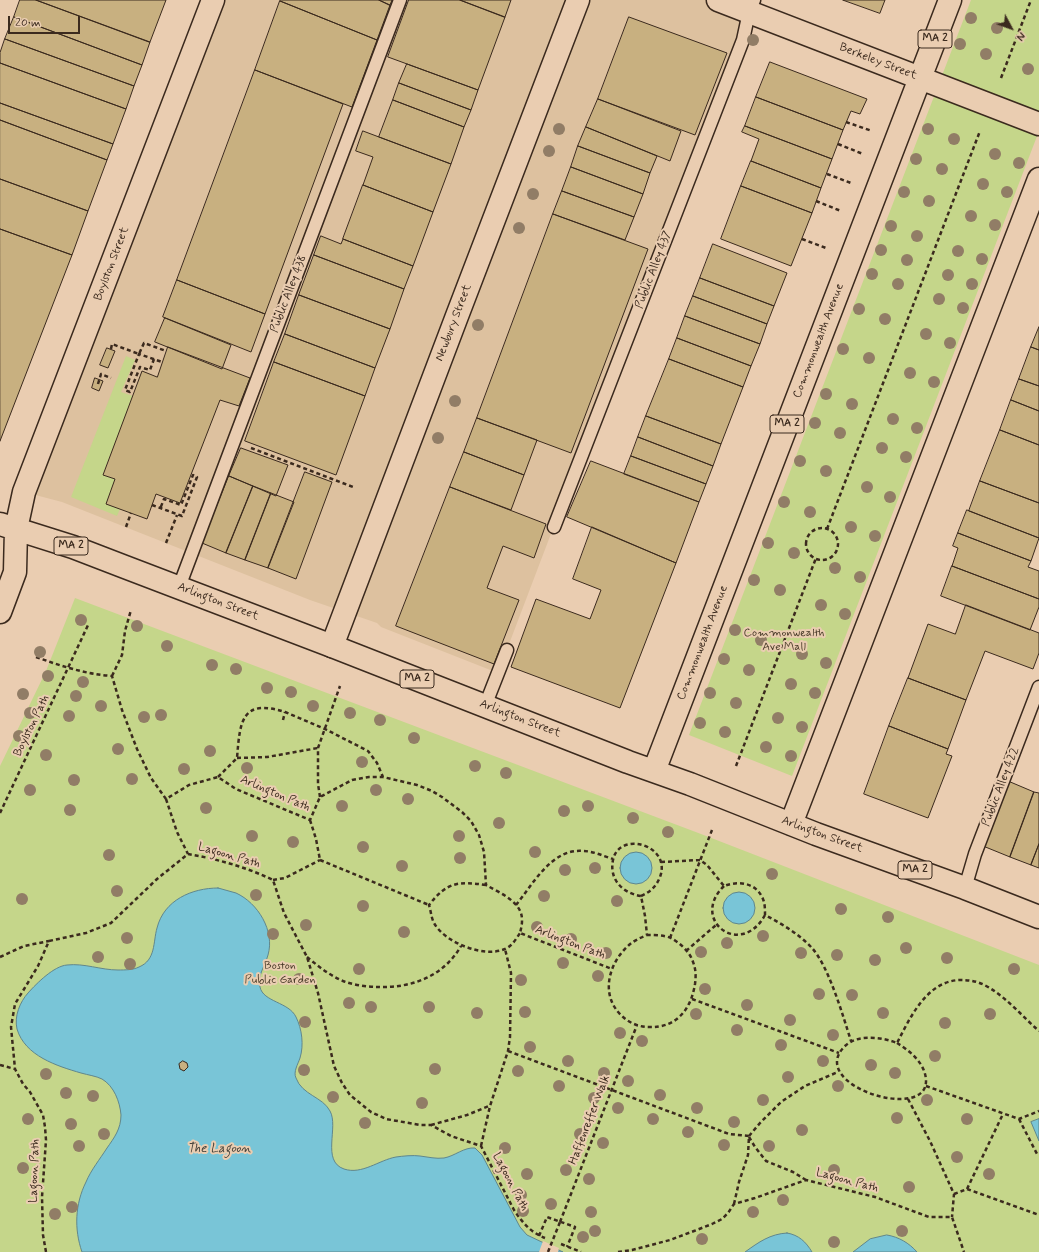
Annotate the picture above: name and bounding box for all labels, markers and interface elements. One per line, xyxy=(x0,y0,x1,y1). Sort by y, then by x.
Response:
scale bar xyxy=(10,8,82,34)
north arrow xyxy=(991,8,1031,48)
text: 20 m xyxy=(15,15,41,31)
text: N xyxy=(1012,29,1028,43)
road number: MA 2 xyxy=(918,30,952,48)
street label: Berkeley Street xyxy=(837,41,919,83)
street label: Boylston Street xyxy=(91,225,133,303)
street label: Public Alley 437 xyxy=(633,229,675,311)
street label: Public Alley 438 xyxy=(268,253,310,335)
street label: Commonwealth Avenue xyxy=(790,282,848,400)
street label: Newbury Street xyxy=(433,283,475,363)
road number: MA 2 xyxy=(770,415,804,433)
road number: MA 2 xyxy=(54,537,88,555)
street label: Arlington Street xyxy=(175,580,261,624)
street label: Commonwealth Avenue xyxy=(674,584,732,702)
park label: Commonwealth Ave Mall xyxy=(744,626,824,654)
road number: MA 2 xyxy=(400,670,434,688)
street label: Boylston Path xyxy=(11,693,53,759)
street label: Arlington Street xyxy=(477,697,563,741)
street label: Public Alley 422 xyxy=(979,745,1023,829)
street label: Arlington Path xyxy=(238,773,312,815)
street label: Arlington Street xyxy=(779,814,865,856)
street label: Lagoon Path xyxy=(196,840,262,872)
road number: MA 2 xyxy=(898,861,932,879)
street label: Arlington Path xyxy=(533,923,607,963)
park label: Boston Public Garden xyxy=(244,959,316,987)
street label: Haffenreffer Walk xyxy=(566,1073,614,1167)
street label: Lagoon Path xyxy=(27,1139,43,1203)
water label: The Lagoon xyxy=(187,1141,251,1157)
street label: Lagoon Path xyxy=(489,1150,531,1214)
street label: Lagoon Path xyxy=(814,1166,880,1196)

